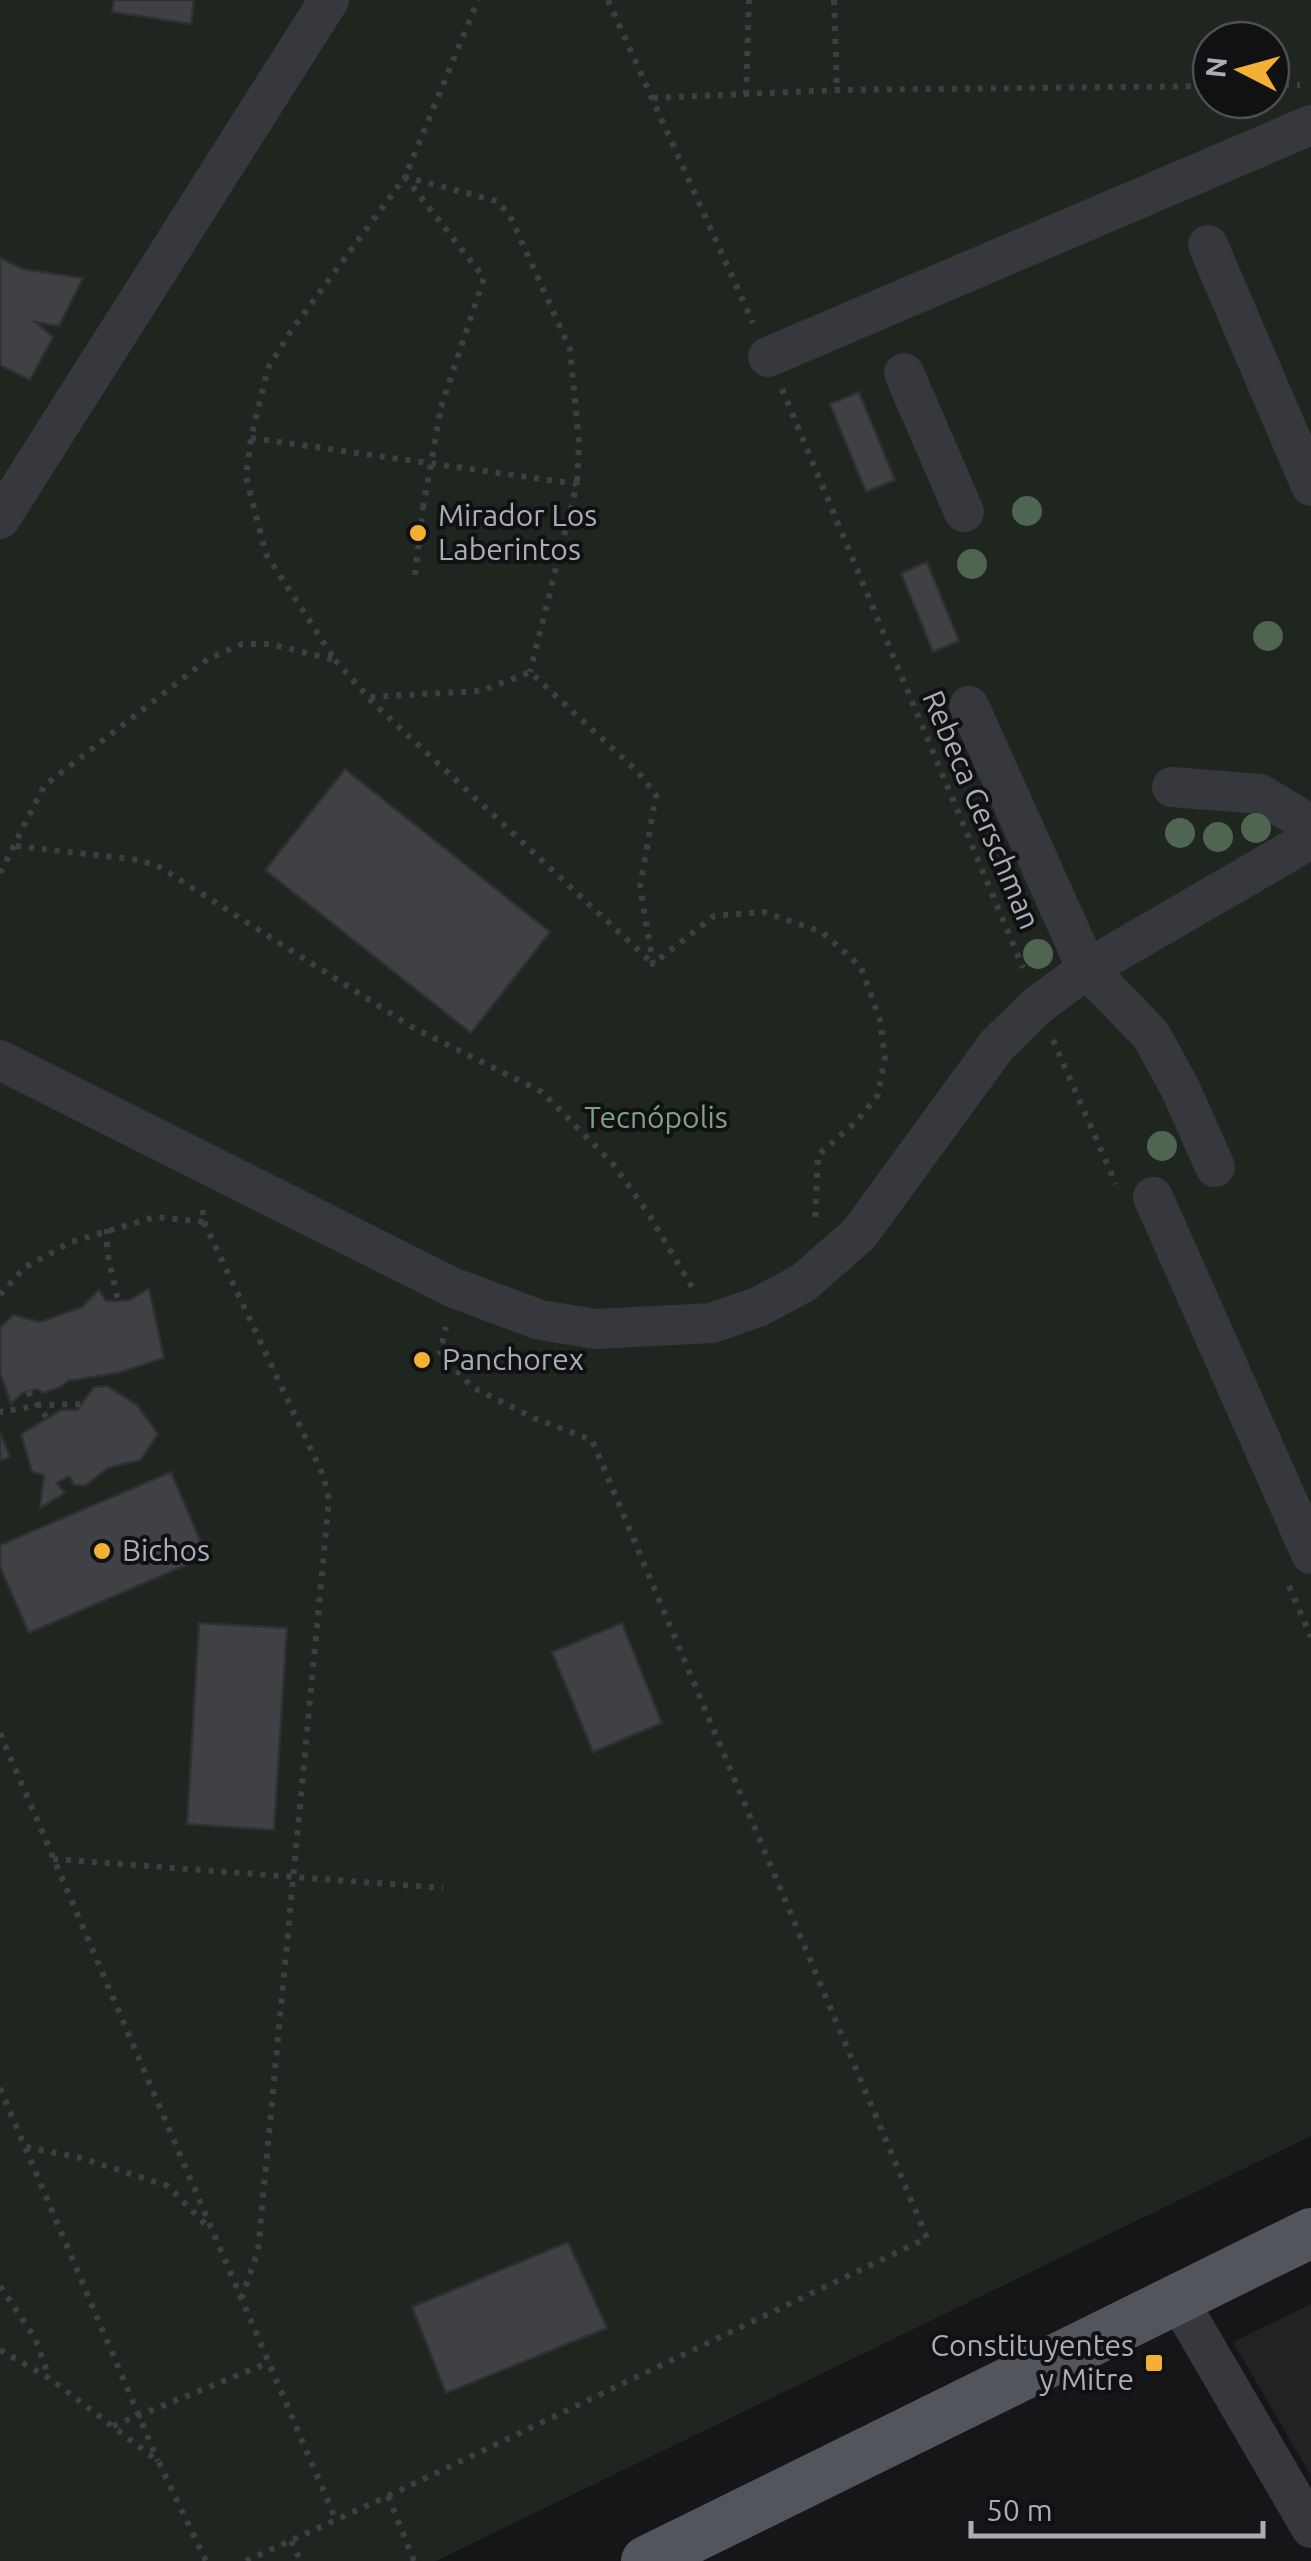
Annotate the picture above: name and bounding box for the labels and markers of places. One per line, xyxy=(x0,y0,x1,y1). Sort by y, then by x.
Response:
place label: Mirador Los Laberintos xyxy=(438,498,597,566)
marker: Mirador Los Laberintos xyxy=(407,522,429,544)
place label: Panchorex xyxy=(442,1342,584,1376)
marker: Panchorex xyxy=(411,1349,433,1371)
place label: Bichos xyxy=(122,1533,210,1567)
marker: Bichos xyxy=(91,1540,113,1562)
place label: Constituyentes y Mitre xyxy=(931,2328,1134,2396)
marker: Constituyentes y Mitre xyxy=(1143,2352,1165,2374)

